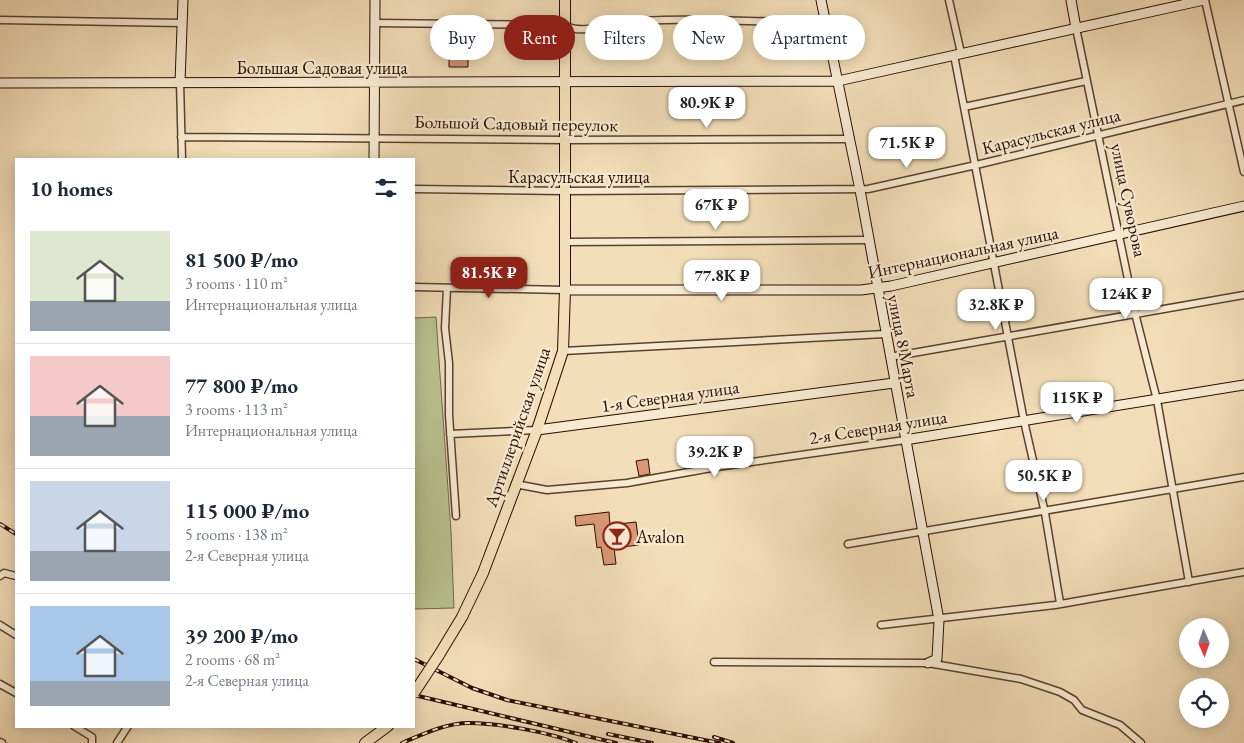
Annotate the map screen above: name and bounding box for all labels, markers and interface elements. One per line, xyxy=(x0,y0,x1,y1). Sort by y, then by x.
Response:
chip: Buy xyxy=(430,15,494,60)
chip: Rent xyxy=(504,15,575,60)
chip: Filters xyxy=(585,15,663,60)
chip: New xyxy=(673,15,743,60)
chip: Apartment xyxy=(753,15,865,60)
street label: Большая Садовая улица xyxy=(236,56,409,79)
pin: 80.9K ₽ xyxy=(661,86,753,129)
text: 80.9K ₽ xyxy=(679,92,735,113)
street label: Карасульская улица xyxy=(979,102,1123,159)
street label: Большой Садовый переулок xyxy=(414,110,619,136)
pin: 71.5K ₽ xyxy=(861,126,953,169)
text: 71.5K ₽ xyxy=(879,132,935,153)
street label: улица Суворова xyxy=(1106,141,1152,260)
street label: Карасульская улица xyxy=(508,165,651,188)
icon: filters xyxy=(372,174,400,202)
text: 10 homes xyxy=(30,175,113,202)
pin: 67K ₽ xyxy=(681,188,751,231)
text: 67K ₽ xyxy=(695,194,737,215)
street label: Интернациональная улица xyxy=(866,220,1061,283)
text: 81 500 ₽/mo xyxy=(185,246,298,273)
icon: home xyxy=(70,251,130,311)
pin: 81.5K ₽ xyxy=(443,256,535,299)
pin: 77.8K ₽ xyxy=(676,260,768,302)
text: 81.5K ₽ xyxy=(461,262,517,283)
text: 77.8K ₽ xyxy=(694,265,750,286)
text: 3 rooms · 110 m² xyxy=(185,273,288,294)
pin: 124K ₽ xyxy=(1085,278,1167,320)
text: 124K ₽ xyxy=(1100,283,1152,304)
pin: 32.8K ₽ xyxy=(950,288,1042,331)
street label: улица 8 Марта xyxy=(883,292,925,400)
text: Интернациональная улица xyxy=(185,294,358,315)
text: 32.8K ₽ xyxy=(968,294,1024,315)
street label: Артиллерийская улица xyxy=(479,343,555,511)
text: 77 800 ₽/mo xyxy=(185,372,298,399)
street label: 1-я Северная улица xyxy=(599,375,741,417)
icon: home xyxy=(70,376,130,436)
pin: 115K ₽ xyxy=(1036,382,1118,424)
text: 115K ₽ xyxy=(1051,387,1103,408)
text: 3 rooms · 113 m² xyxy=(185,399,288,420)
street label: 2-я Северная улица xyxy=(807,405,949,449)
text: Интернациональная улица xyxy=(185,420,358,441)
pin: 39.2K ₽ xyxy=(669,436,761,478)
text: 39.2K ₽ xyxy=(687,441,743,462)
pin: 50.5K ₽ xyxy=(998,460,1090,502)
text: 50.5K ₽ xyxy=(1016,465,1072,486)
text: 115 000 ₽/mo xyxy=(185,497,309,524)
icon: home xyxy=(70,501,130,561)
bar icon: Avalon xyxy=(602,521,632,551)
text: 5 rooms · 138 m² xyxy=(185,524,288,545)
place label: Avalon xyxy=(635,525,685,548)
text: 2-я Северная улица xyxy=(185,545,309,566)
north arrow xyxy=(1179,618,1229,668)
map controls xyxy=(1179,618,1229,728)
text: 39 200 ₽/mo xyxy=(185,622,298,649)
icon: home xyxy=(70,626,130,686)
text: 2 rooms · 68 m² xyxy=(185,649,280,670)
text: 2-я Северная улица xyxy=(185,670,309,691)
button: locate xyxy=(1179,678,1229,728)

